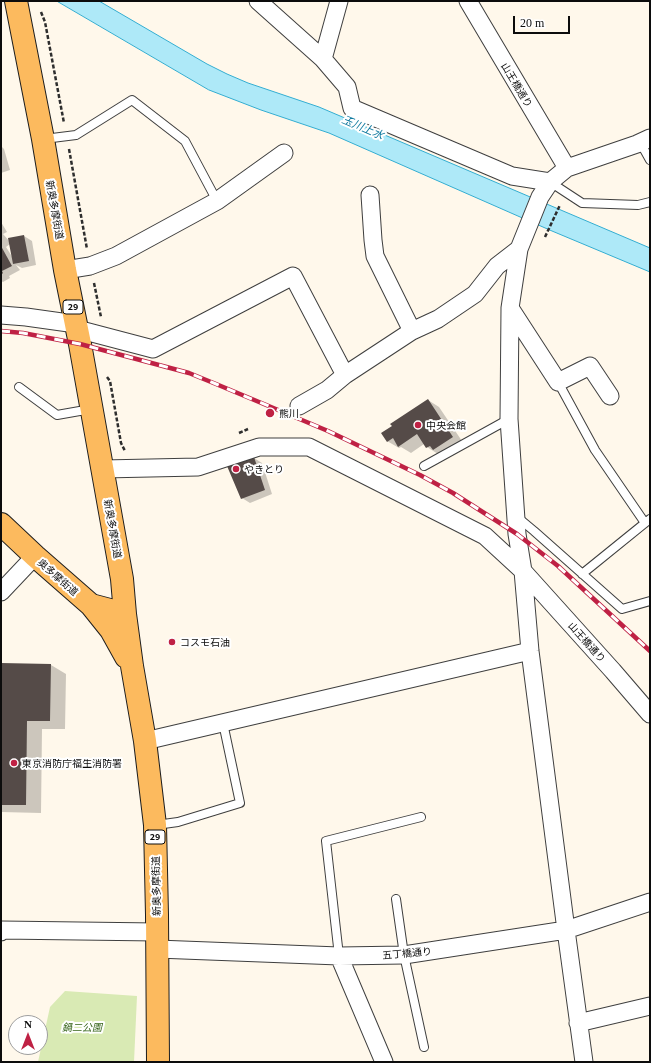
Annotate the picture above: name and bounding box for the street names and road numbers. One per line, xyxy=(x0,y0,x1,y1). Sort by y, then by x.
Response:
street label: 山王橋通り xyxy=(499,60,535,110)
street label: 新奥多摩街道 xyxy=(44,179,66,241)
road number: 29 xyxy=(63,300,83,314)
street label: 新奥多摩街道 xyxy=(102,498,124,560)
street label: 奥多摩街道 xyxy=(35,556,81,598)
street label: 山王橋通り xyxy=(566,619,608,665)
road number: 29 xyxy=(145,830,165,844)
street label: 新奥多摩街道 xyxy=(149,856,163,916)
street label: 五丁橋通り xyxy=(382,945,432,961)

